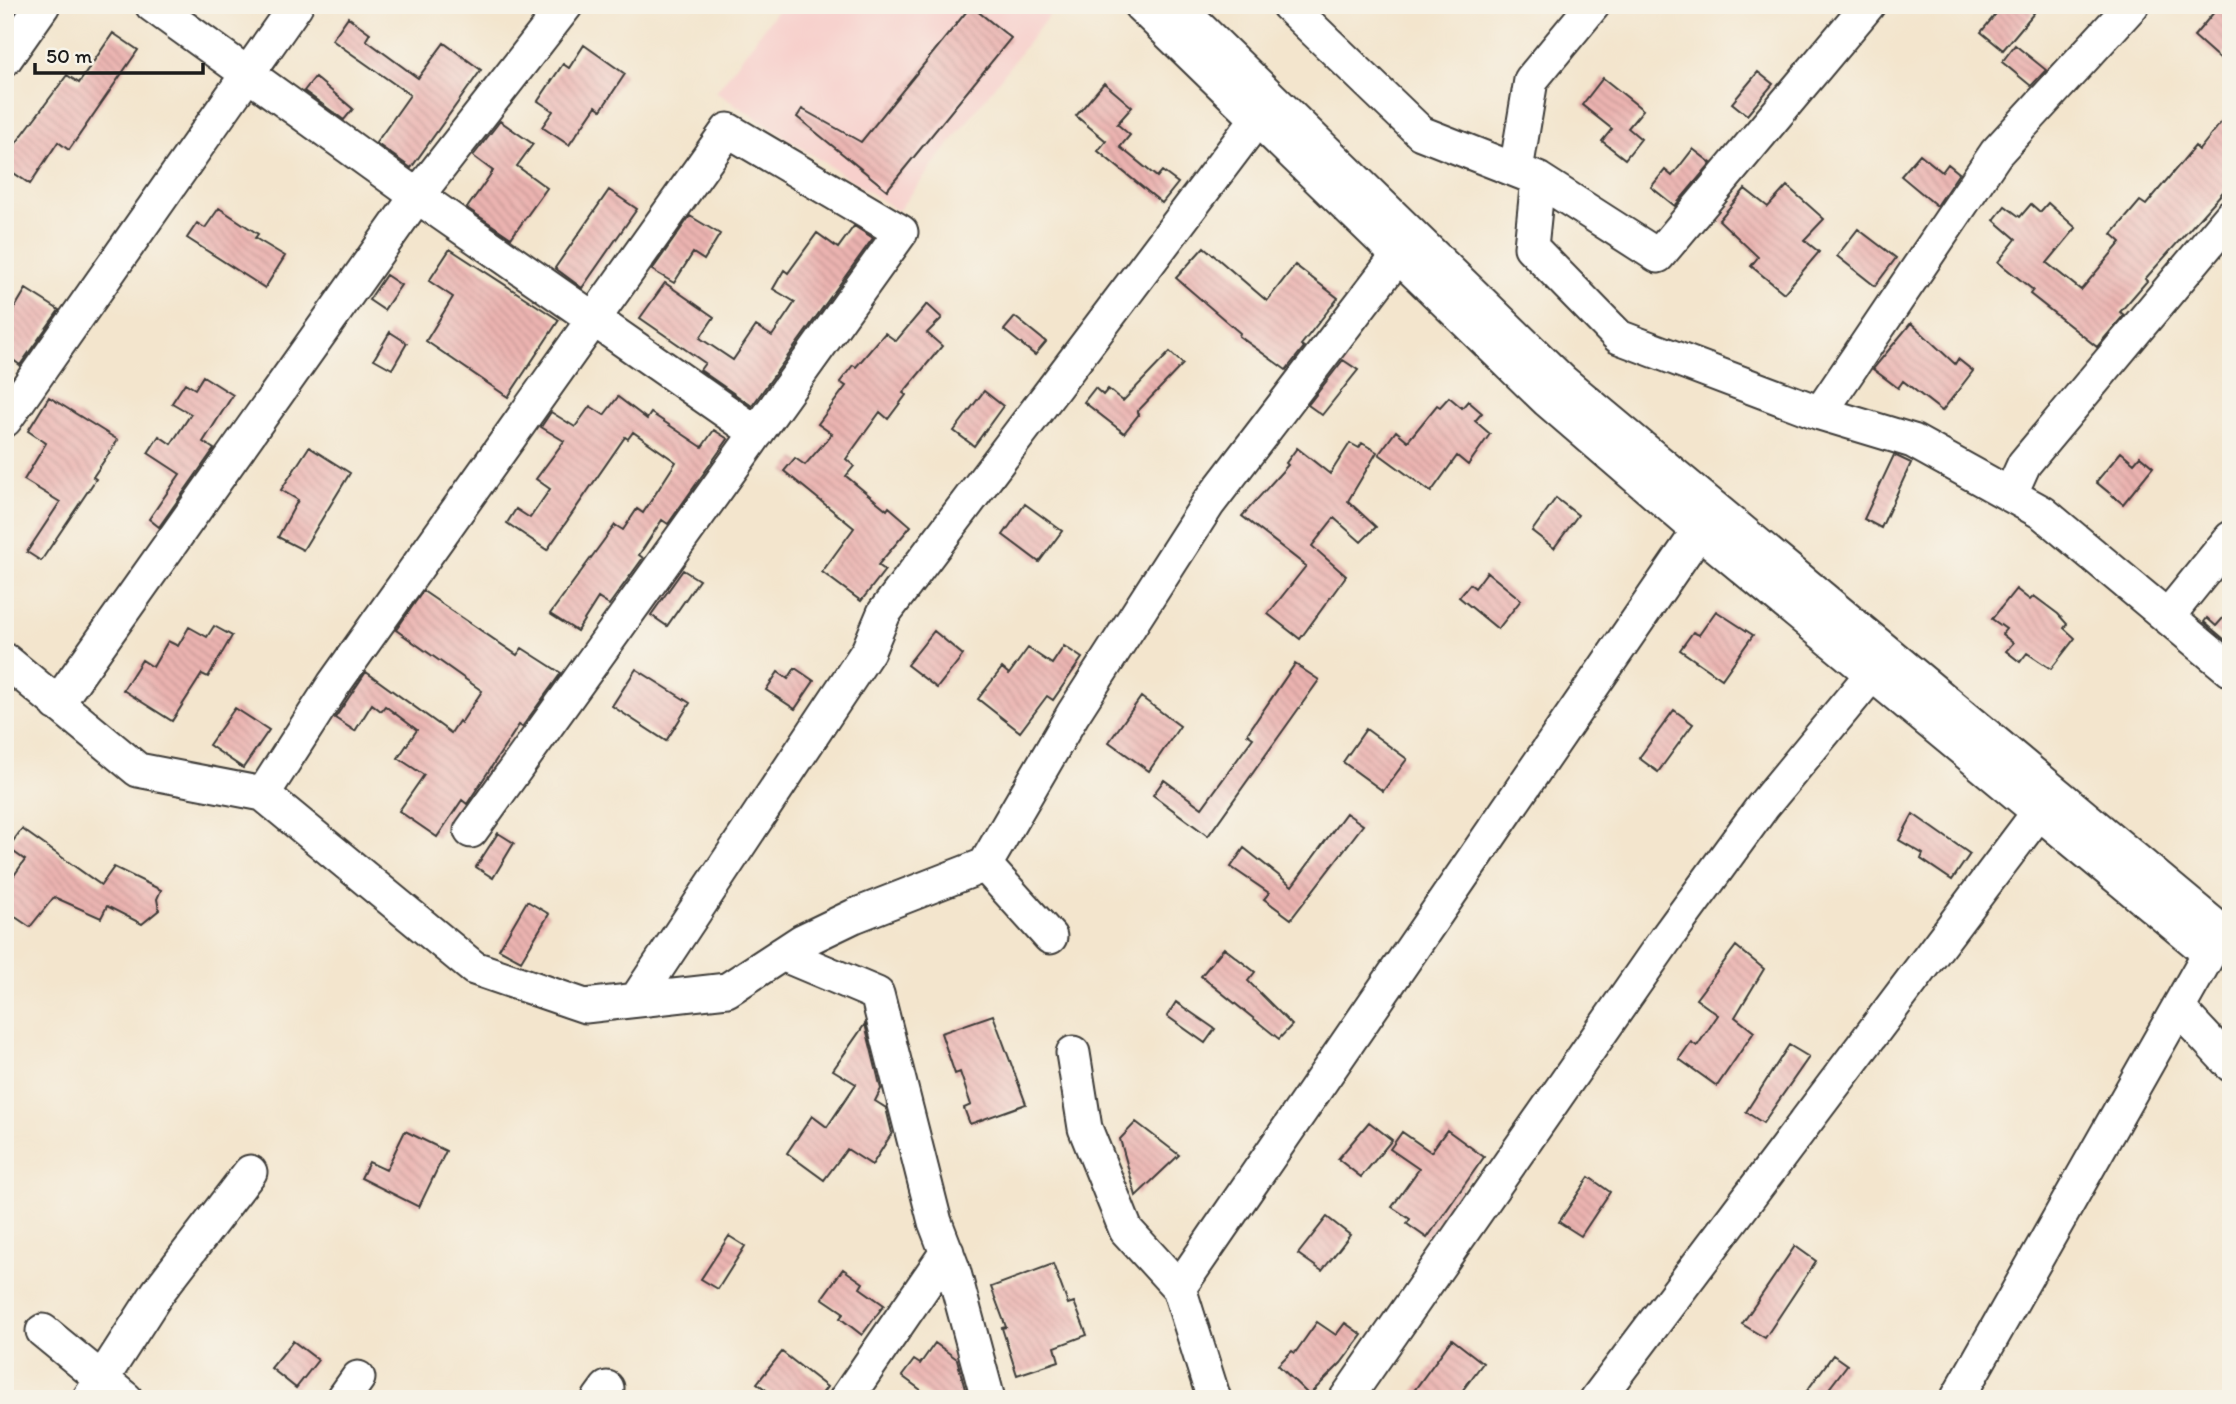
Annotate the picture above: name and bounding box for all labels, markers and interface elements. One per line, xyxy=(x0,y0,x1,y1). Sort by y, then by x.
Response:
scale bar xyxy=(35,32,203,76)
text: 50 m xyxy=(46,43,93,68)

